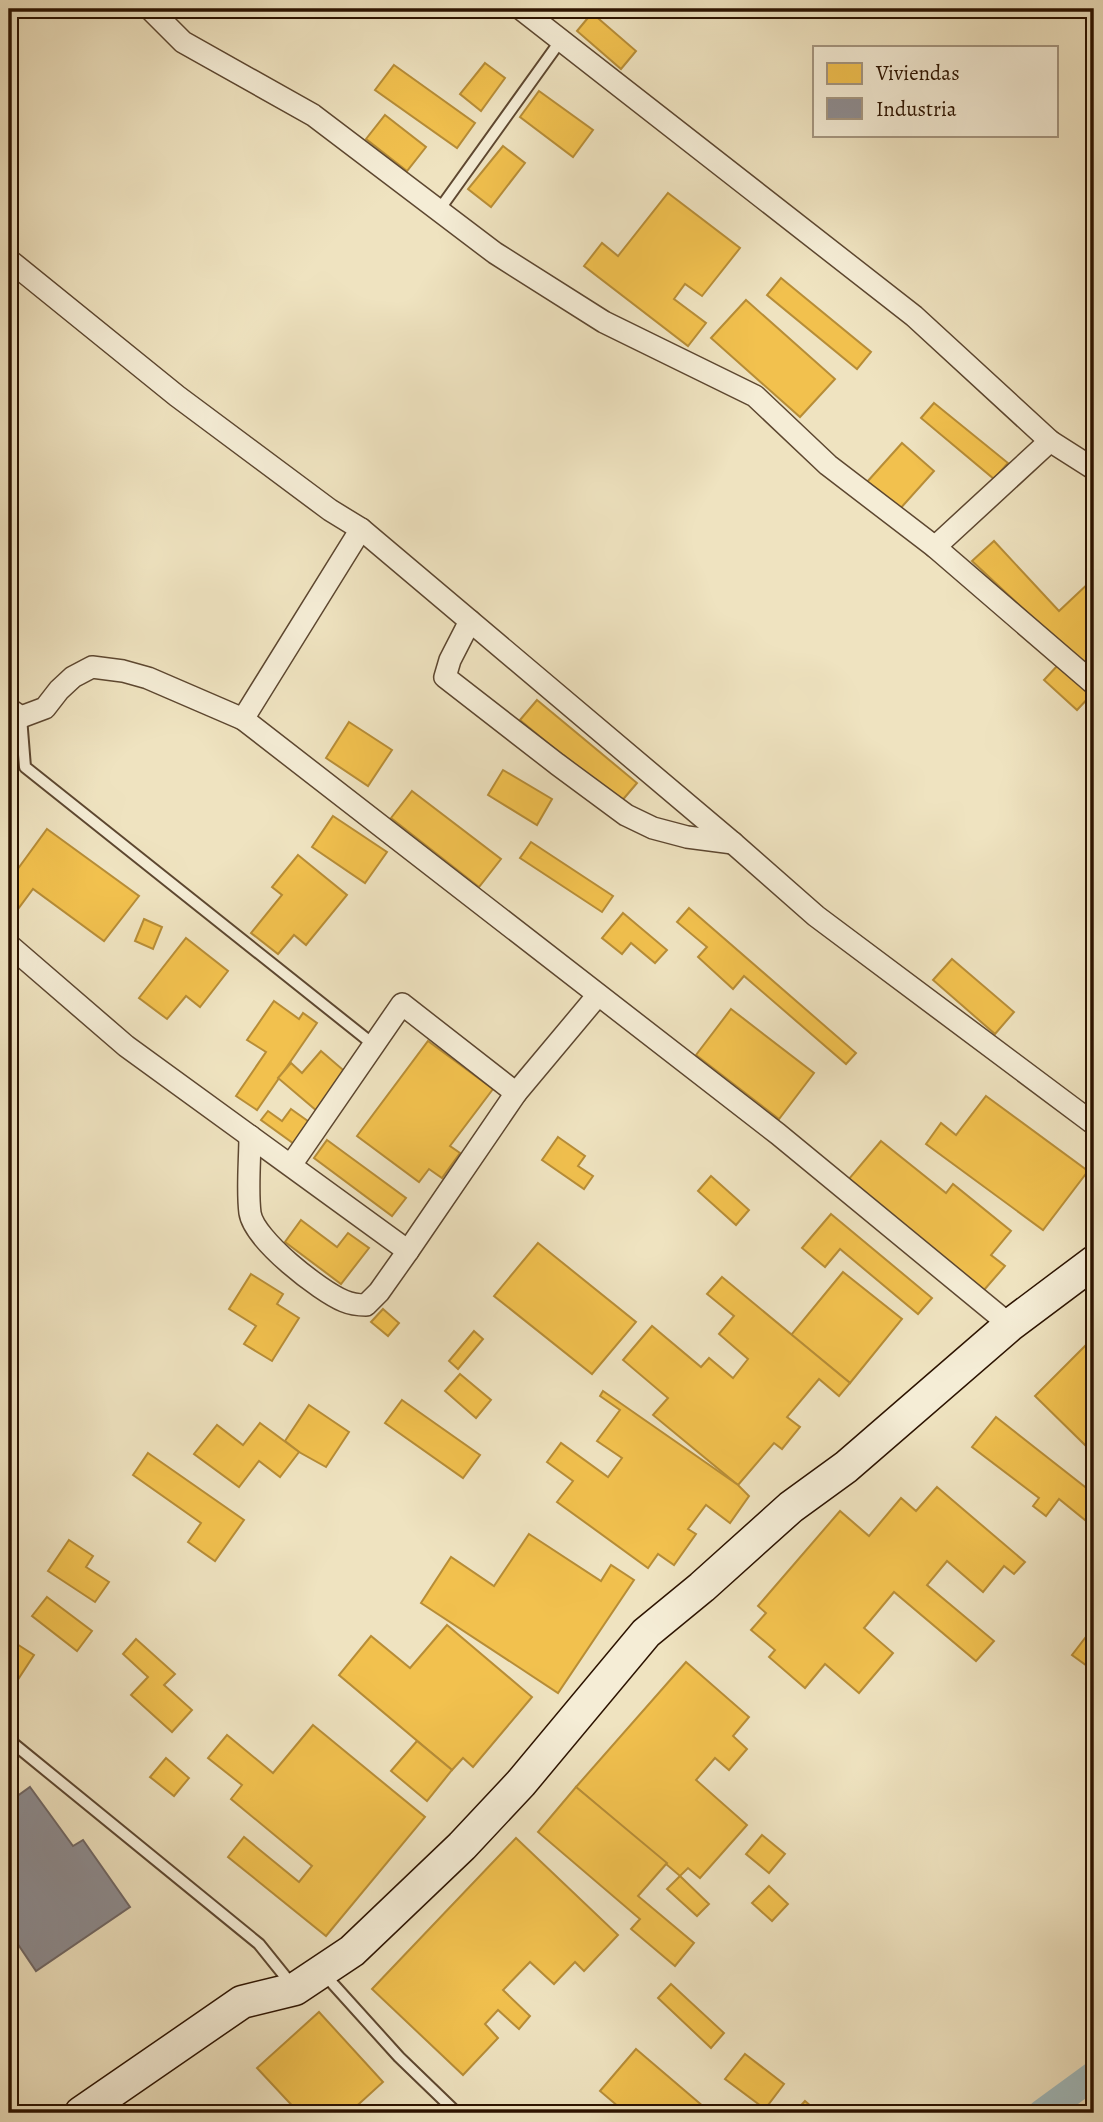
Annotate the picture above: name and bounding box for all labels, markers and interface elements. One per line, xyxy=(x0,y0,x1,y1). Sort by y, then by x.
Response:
legend xyxy=(813,46,1058,136)
text: Viviendas xyxy=(875,59,960,87)
text: Industria xyxy=(876,95,957,123)

